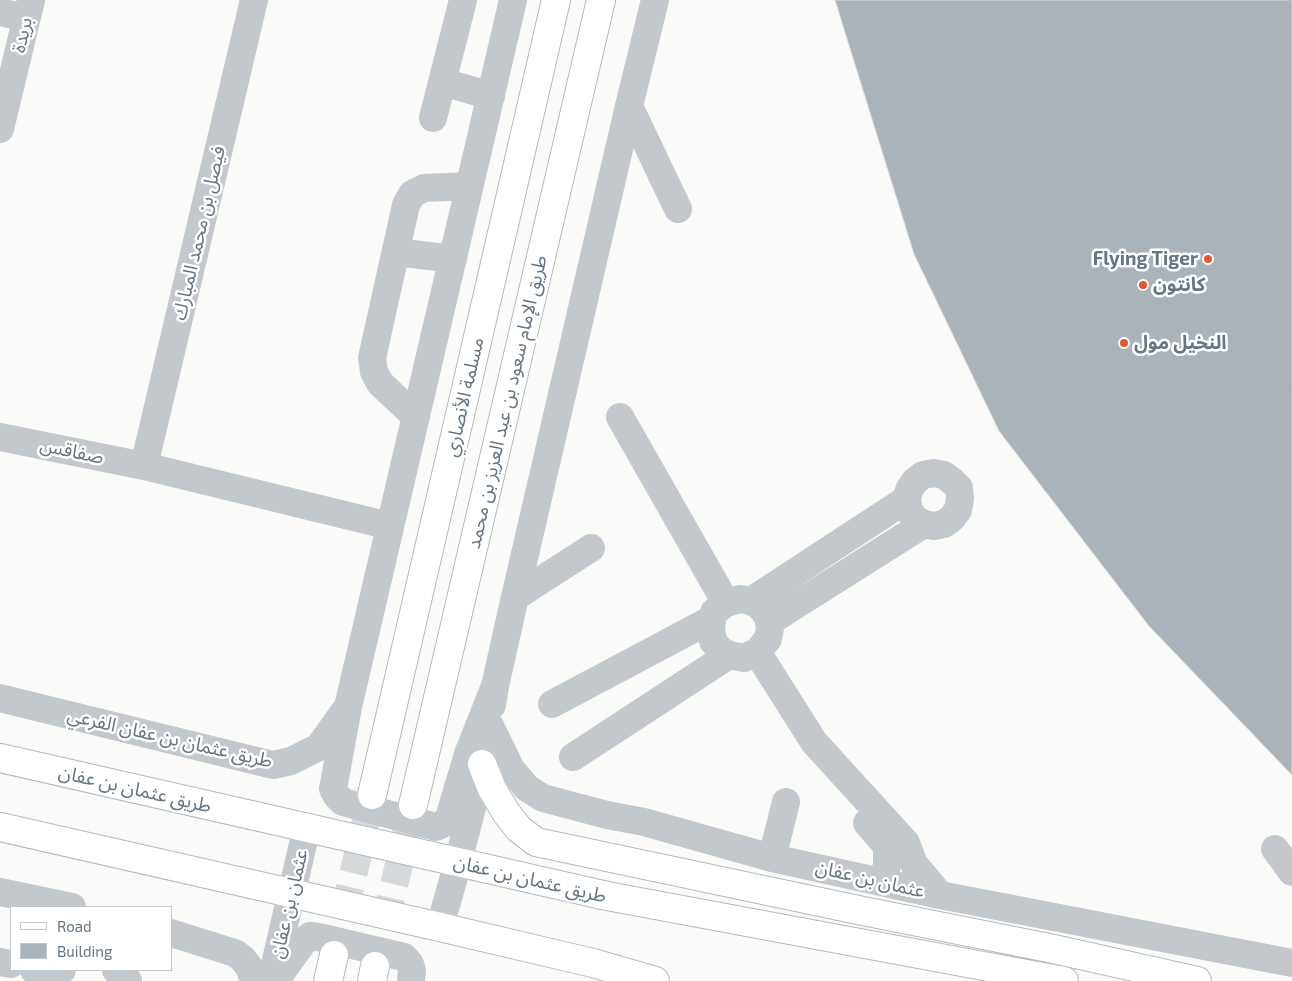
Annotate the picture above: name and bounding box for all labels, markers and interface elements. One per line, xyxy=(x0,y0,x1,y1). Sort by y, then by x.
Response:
street label: بريدة xyxy=(7,15,37,55)
street label: فيصل بن محمد المبارك xyxy=(168,144,230,322)
place label: Flying Tiger xyxy=(1093,248,1198,270)
street label: طريق الإمام سعود بن عبد العزيز بن محمد xyxy=(462,253,552,551)
marker: Flying Tiger xyxy=(1202,253,1214,265)
place label: كانتون xyxy=(1153,274,1205,296)
marker: كانتون xyxy=(1137,279,1149,291)
place label: النخيل مول xyxy=(1134,332,1227,354)
street label: مسلمة الأنصاري xyxy=(439,335,489,459)
marker: النخيل مول xyxy=(1118,337,1130,349)
street label: صفاقس xyxy=(38,433,106,469)
street label: طريق عثمان بن عفان الفرعي xyxy=(65,703,275,773)
street label: طريق عثمان بن عفان xyxy=(56,760,214,818)
street label: عثمان بن عفان xyxy=(265,847,313,961)
street label: طريق عثمان بن عفان xyxy=(451,850,609,908)
street label: عثمان بن عفان xyxy=(813,855,927,903)
legend xyxy=(10,906,172,971)
text: Road xyxy=(57,917,92,935)
text: Building xyxy=(57,942,112,960)

